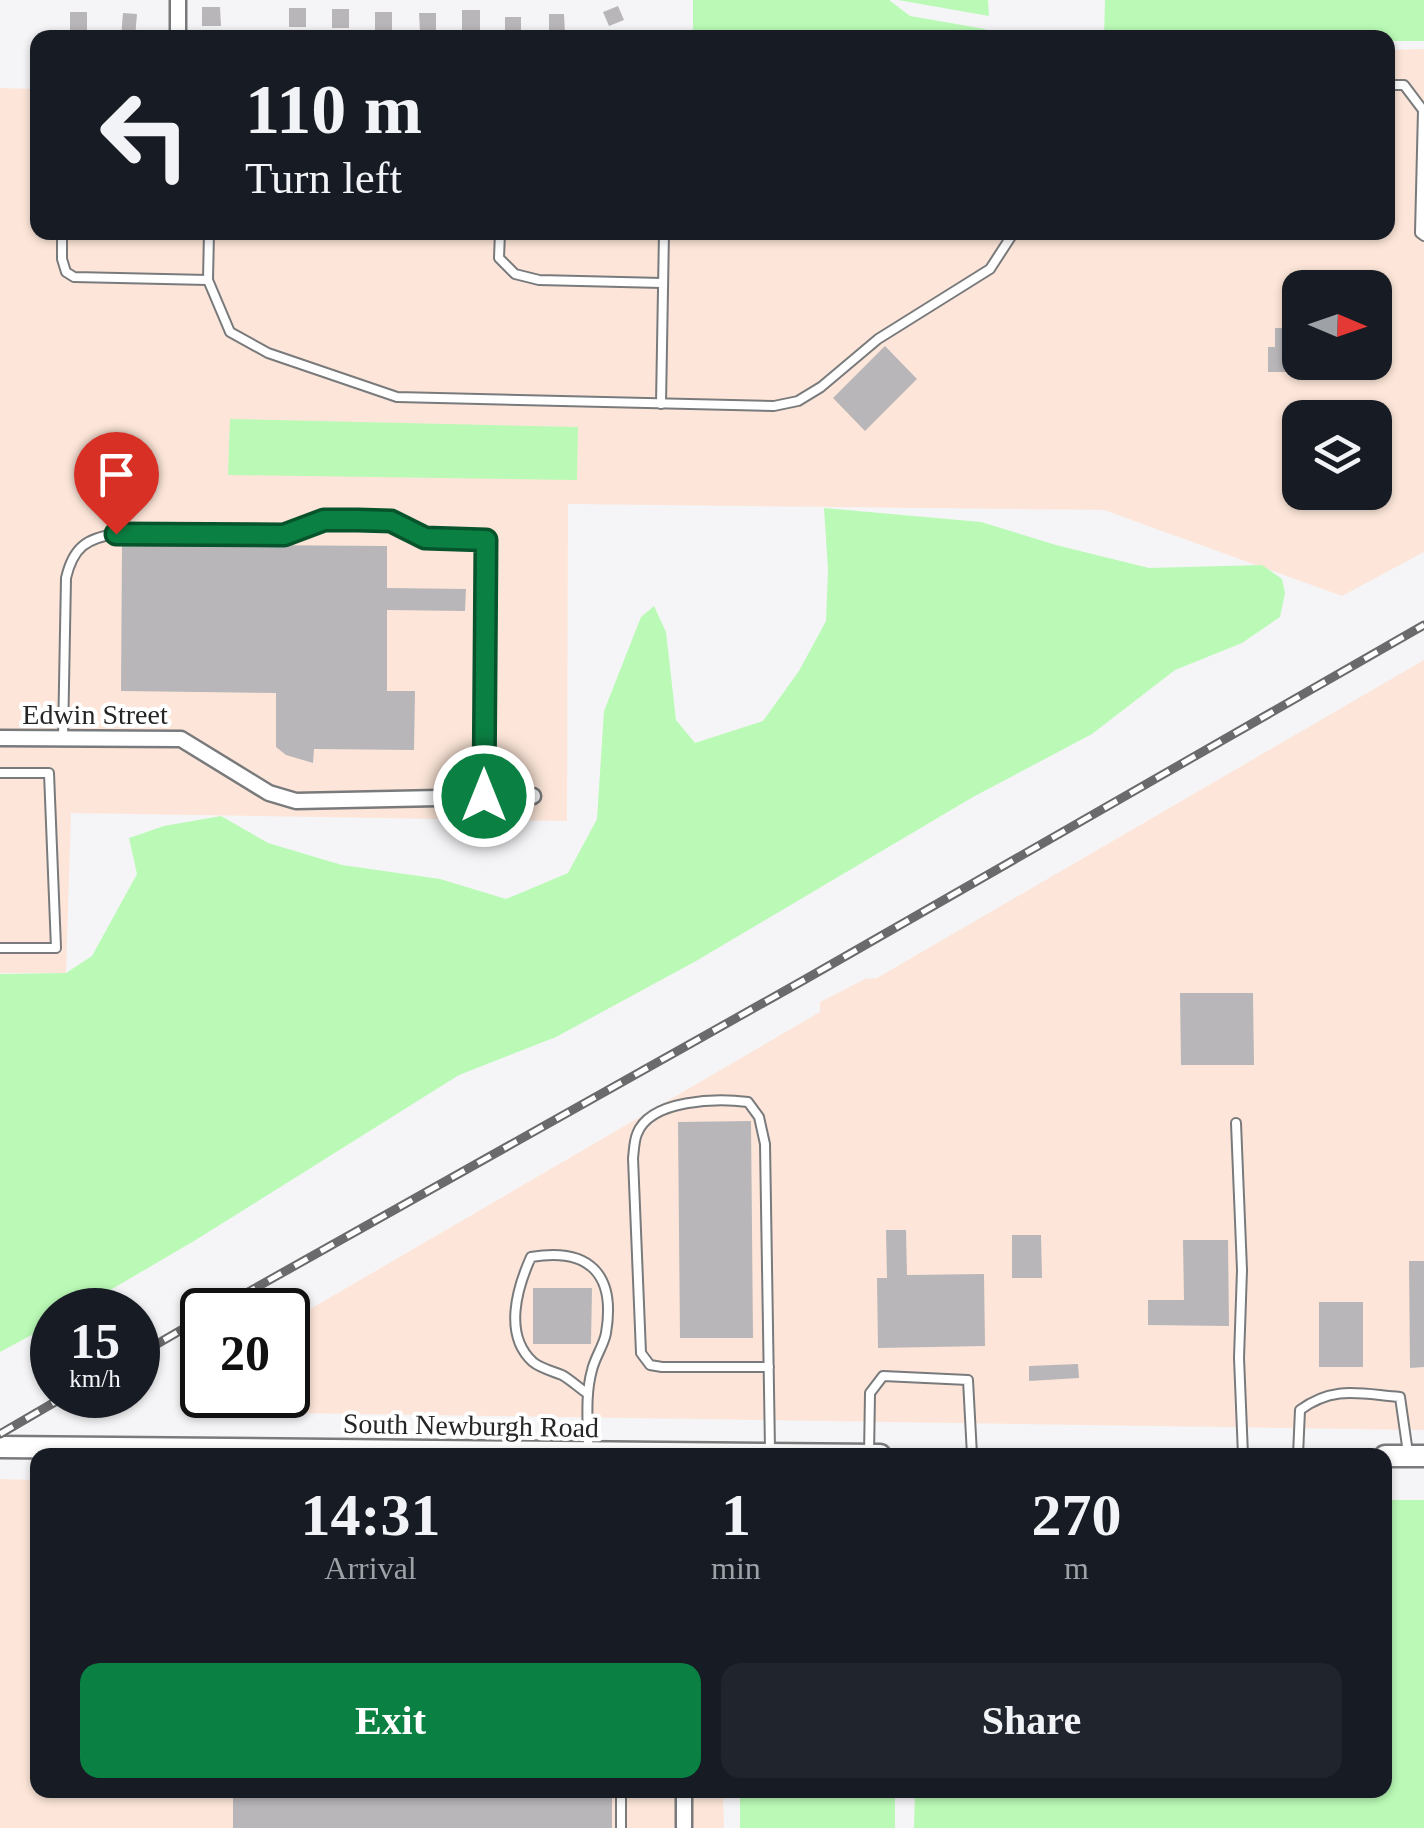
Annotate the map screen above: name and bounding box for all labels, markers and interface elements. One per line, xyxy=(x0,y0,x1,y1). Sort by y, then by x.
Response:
icon: left xyxy=(80,70,210,200)
text: 110 m xyxy=(245,71,422,148)
text: Turn left xyxy=(245,153,402,203)
north arrow xyxy=(1282,270,1392,380)
map controls xyxy=(1282,270,1392,510)
button: layers xyxy=(1282,400,1392,510)
pin xyxy=(74,432,159,535)
icon: arrive xyxy=(89,447,144,502)
street label: Edwin Street xyxy=(22,699,168,730)
position arrow xyxy=(432,744,536,848)
speed limit sign: 20 xyxy=(180,1288,310,1418)
text: 15 xyxy=(70,1313,120,1369)
text: km/h xyxy=(69,1365,121,1392)
street label: South Newburgh Road xyxy=(343,1408,599,1443)
text: 14:31 xyxy=(301,1482,441,1548)
text: 1 xyxy=(721,1482,751,1548)
text: 270 xyxy=(1031,1482,1121,1548)
text: Arrival xyxy=(324,1550,417,1586)
text: min xyxy=(711,1550,761,1586)
text: m xyxy=(1064,1550,1089,1586)
button: Exit xyxy=(80,1663,701,1778)
button: Share xyxy=(721,1663,1342,1778)

